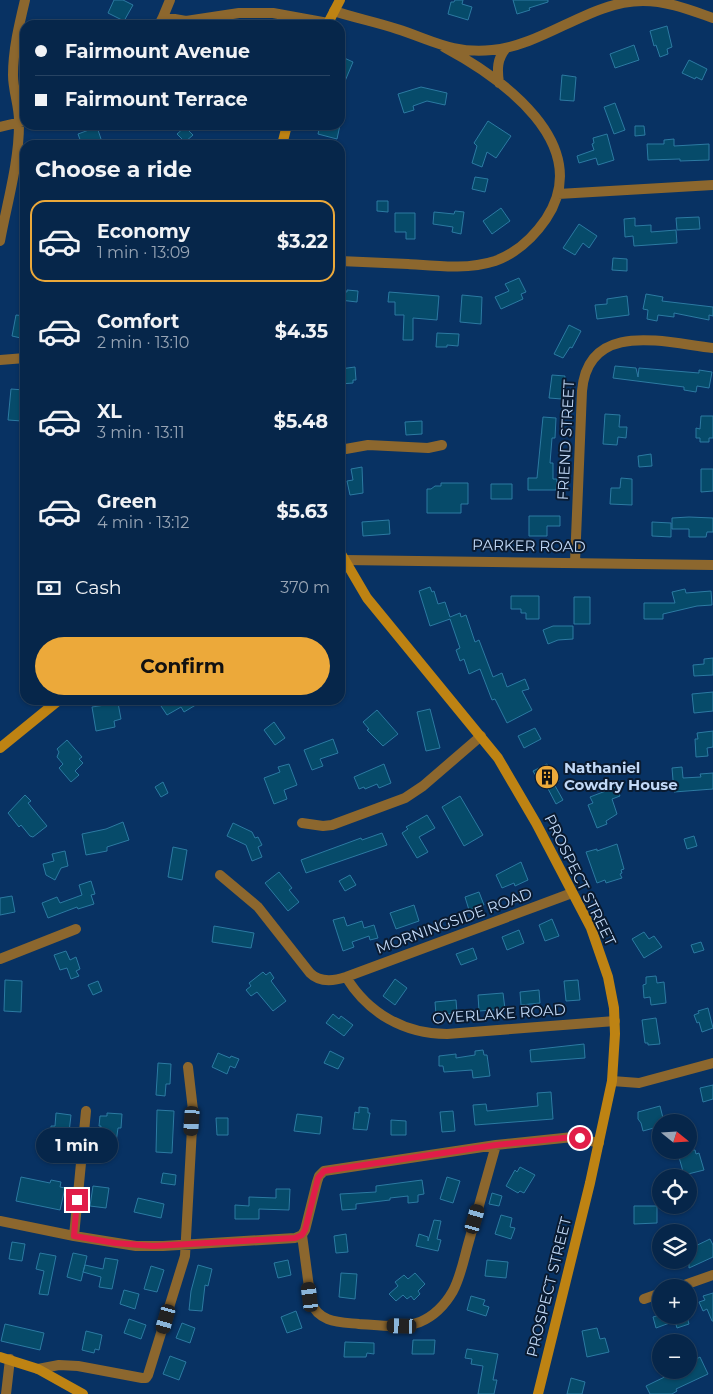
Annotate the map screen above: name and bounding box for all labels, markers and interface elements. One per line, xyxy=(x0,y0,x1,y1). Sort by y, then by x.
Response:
text: Fairmount Avenue xyxy=(65,40,250,63)
text: Fairmount Terrace xyxy=(65,88,248,111)
text: Choose a ride xyxy=(35,156,192,183)
icon: car xyxy=(37,219,82,264)
text: Economy xyxy=(97,220,190,243)
text: $3.22 xyxy=(277,230,328,253)
text: 1 min · 13:09 xyxy=(97,243,190,262)
icon: car xyxy=(37,309,82,354)
text: Comfort xyxy=(97,310,179,333)
text: $4.35 xyxy=(275,320,328,343)
text: 2 min · 13:10 xyxy=(97,333,189,352)
street label: FRIEND STREET xyxy=(553,379,578,501)
icon: car xyxy=(37,399,82,444)
text: XL xyxy=(97,400,122,423)
text: $5.48 xyxy=(274,410,328,433)
text: 3 min · 13:11 xyxy=(97,423,184,442)
icon: car xyxy=(37,489,82,534)
text: Green xyxy=(97,490,157,513)
text: $5.63 xyxy=(276,500,328,523)
text: 4 min · 13:12 xyxy=(97,513,189,532)
street label: PARKER ROAD xyxy=(472,535,586,556)
icon: cash xyxy=(35,574,63,602)
text: Cash xyxy=(75,576,122,599)
text: 370 m xyxy=(280,578,330,597)
button: Confirm xyxy=(35,637,330,695)
place label: Nathaniel Cowdry House xyxy=(564,758,678,794)
building icon: Nathaniel Cowdry House xyxy=(534,764,560,790)
street label: PROSPECT STREET xyxy=(540,811,621,949)
street label: MORNINGSIDE ROAD xyxy=(373,883,535,958)
street label: OVERLAKE ROAD xyxy=(431,999,566,1028)
car xyxy=(183,1106,200,1136)
north arrow xyxy=(652,1114,698,1159)
map controls xyxy=(652,1114,697,1379)
route start xyxy=(569,1127,591,1149)
callout: 1 min xyxy=(36,1128,118,1162)
text: 1 min xyxy=(55,1136,99,1155)
button: locate xyxy=(652,1169,697,1214)
route end xyxy=(66,1189,88,1211)
car xyxy=(463,1203,486,1235)
street label: PROSPECT STREET xyxy=(522,1214,575,1359)
button: layers xyxy=(652,1224,697,1269)
button: + xyxy=(652,1279,697,1324)
car xyxy=(300,1281,319,1313)
car xyxy=(154,1303,177,1335)
car xyxy=(386,1318,417,1334)
button: − xyxy=(652,1334,697,1379)

